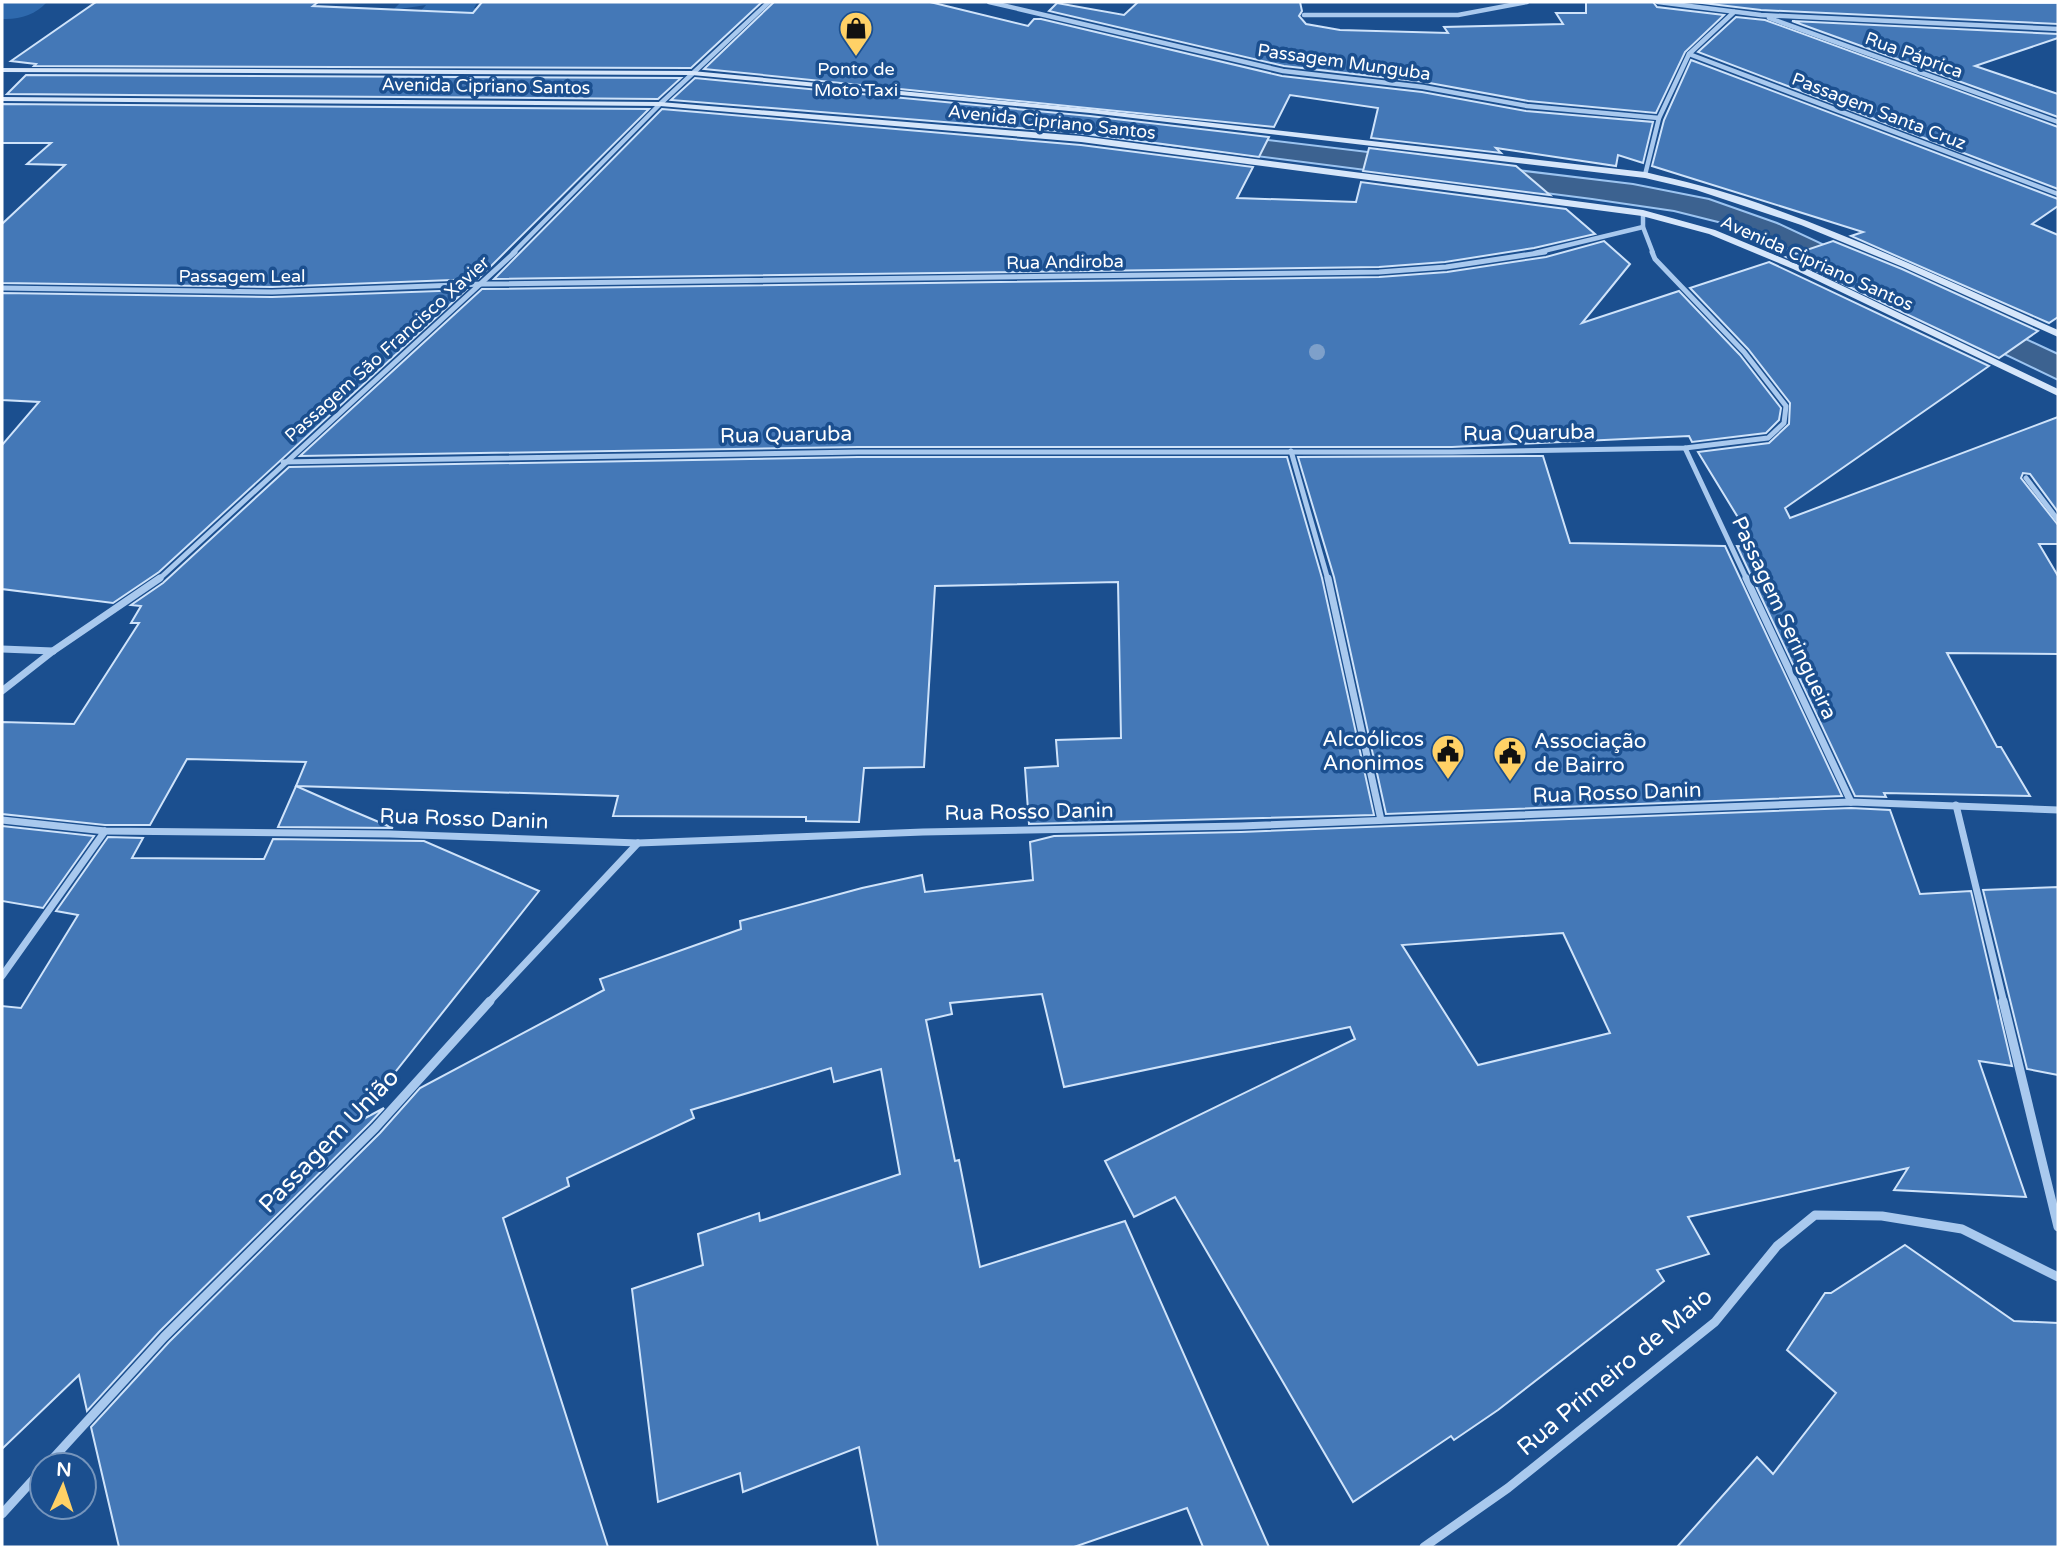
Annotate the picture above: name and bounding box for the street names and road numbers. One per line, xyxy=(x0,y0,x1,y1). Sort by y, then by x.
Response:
street label: Rua Páprica xyxy=(1862,27,1966,83)
street label: Passagem Munguba xyxy=(1256,39,1432,85)
street label: Passagem Santa Cruz xyxy=(1789,68,1969,154)
street label: Avenida Cipriano Santos xyxy=(381,73,591,99)
street label: Avenida Cipriano Santos xyxy=(947,100,1157,144)
street label: Avenida Cipriano Santos xyxy=(1717,211,1917,315)
street label: Rua Andiroba xyxy=(1006,250,1124,274)
street label: Passagem São Francisco Xavier xyxy=(280,251,494,447)
street label: Passagem Leal xyxy=(178,265,306,287)
street label: Rua Quaruba xyxy=(1463,419,1595,447)
street label: Rua Quaruba xyxy=(720,421,852,449)
street label: Passagem Seringueira xyxy=(1726,513,1842,723)
street label: Rua Rosso Danin xyxy=(1532,778,1702,808)
street label: Rua Rosso Danin xyxy=(944,798,1114,826)
street label: Rua Rosso Danin xyxy=(379,804,549,834)
street label: Passagem União xyxy=(253,1063,405,1219)
street label: Rua Primeiro de Maio xyxy=(1511,1282,1719,1462)

